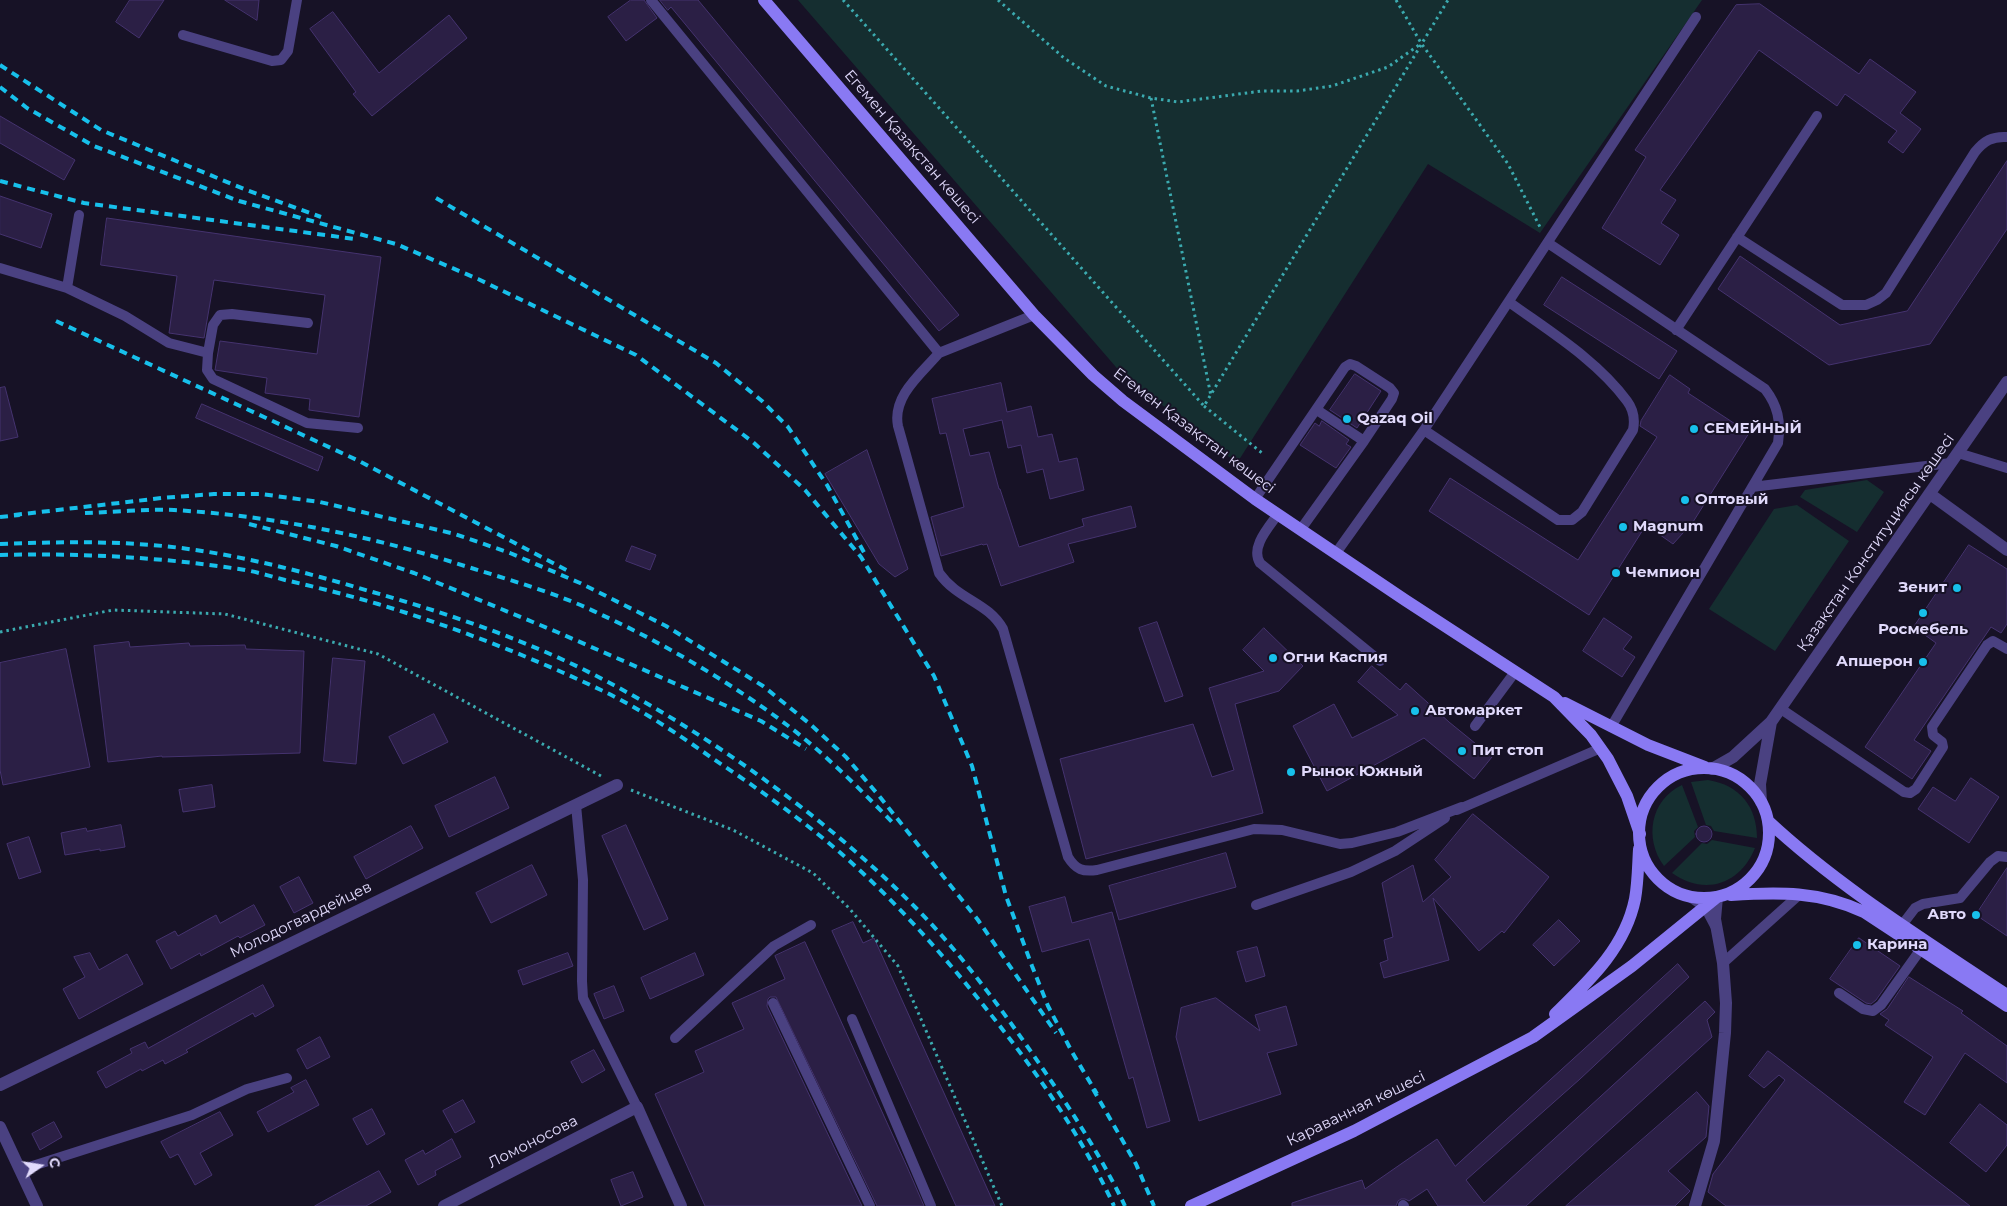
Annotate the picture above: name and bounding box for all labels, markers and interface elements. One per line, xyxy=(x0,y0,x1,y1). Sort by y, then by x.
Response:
street label: Егемен Қазақстан көшесі xyxy=(840,66,984,228)
street label: Егемен Қазақстан көшесі xyxy=(1110,364,1278,498)
place label: Qazaq Oil xyxy=(1357,410,1433,428)
marker: Qazaq Oil xyxy=(1341,413,1353,425)
place label: СЕМЕЙНЫЙ xyxy=(1704,420,1802,438)
marker: СЕМЕЙНЫЙ xyxy=(1688,423,1700,435)
street label: Қазақстан Конституциясы көшесі xyxy=(1794,431,1958,655)
place label: Оптовый xyxy=(1695,491,1768,509)
marker: Оптовый xyxy=(1679,494,1691,506)
place label: Magnum xyxy=(1633,518,1704,536)
marker: Magnum xyxy=(1617,521,1629,533)
place label: Чемпион xyxy=(1626,564,1700,582)
marker: Чемпион xyxy=(1610,567,1622,579)
place label: Зенит xyxy=(1898,579,1947,597)
marker: Зенит xyxy=(1951,582,1963,594)
marker: Росмебель xyxy=(1917,607,1929,619)
place label: Росмебель xyxy=(1878,621,1968,639)
place label: Огни Каспия xyxy=(1283,649,1388,667)
marker: Огни Каспия xyxy=(1267,652,1279,664)
place label: Апшерон xyxy=(1836,653,1913,671)
marker: Апшерон xyxy=(1917,656,1929,668)
place label: Автомаркет xyxy=(1425,702,1522,720)
marker: Автомаркет xyxy=(1409,705,1421,717)
place label: Пит стоп xyxy=(1472,742,1544,760)
marker: Пит стоп xyxy=(1456,745,1468,757)
place label: Рынок Южный xyxy=(1301,763,1423,781)
marker: Рынок Южный xyxy=(1285,766,1297,778)
street label: Молодогвардейцев xyxy=(227,878,375,962)
place label: Авто xyxy=(1927,906,1966,924)
marker: Авто xyxy=(1970,909,1982,921)
place label: Карина xyxy=(1867,936,1927,954)
marker: Карина xyxy=(1851,939,1863,951)
street label: Караванная көшесі xyxy=(1284,1068,1428,1150)
street label: Ломоносова xyxy=(485,1112,581,1172)
north arrow xyxy=(15,1141,65,1191)
text: С xyxy=(45,1156,65,1170)

